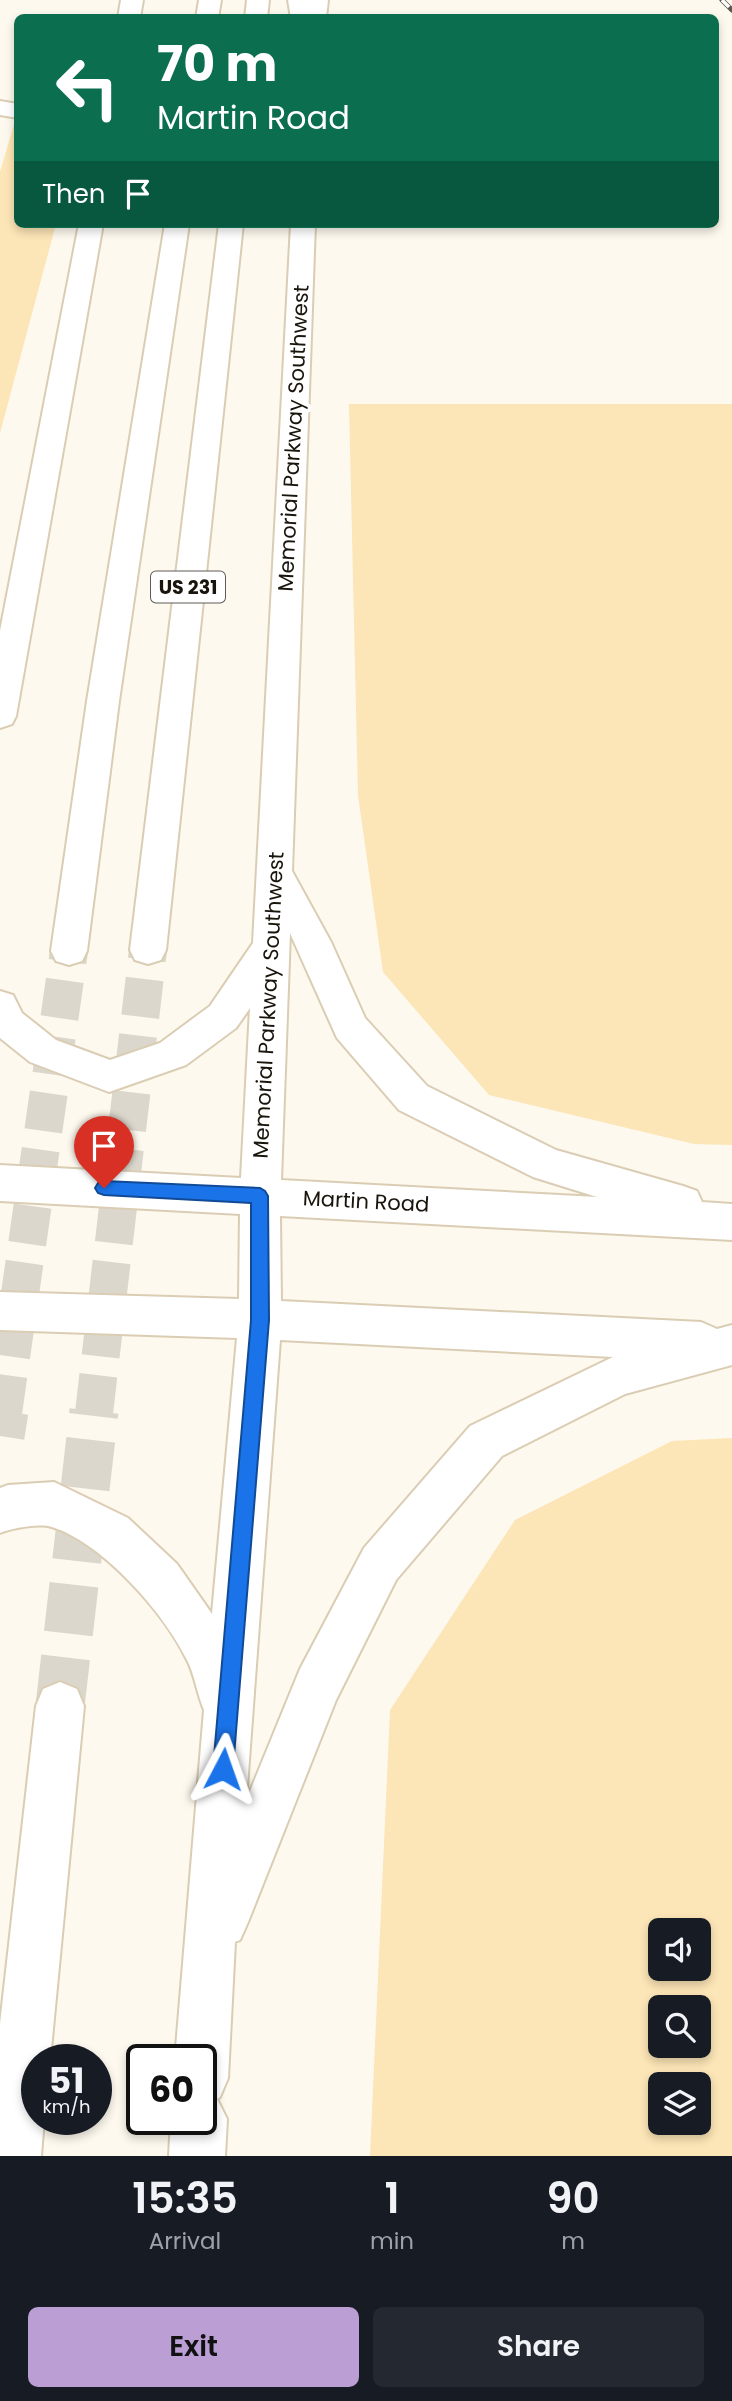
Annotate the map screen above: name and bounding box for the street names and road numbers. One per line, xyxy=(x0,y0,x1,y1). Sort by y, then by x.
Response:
street label: Memorial Parkway Southwest xyxy=(270,284,316,592)
road number: US 231 xyxy=(151,572,225,602)
street label: Memorial Parkway Southwest xyxy=(245,851,291,1159)
street label: Martin Road xyxy=(302,1183,430,1219)

